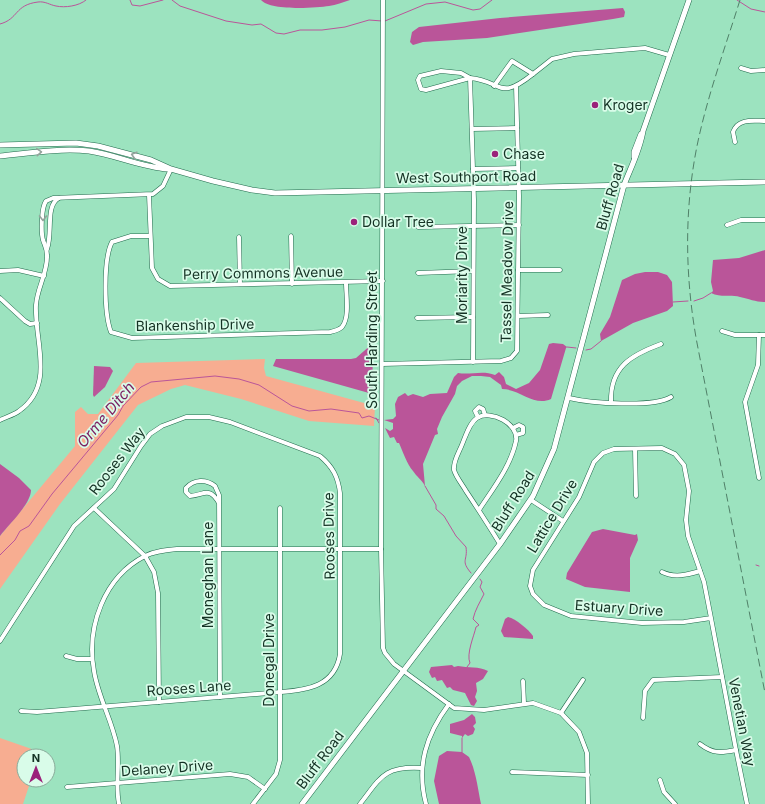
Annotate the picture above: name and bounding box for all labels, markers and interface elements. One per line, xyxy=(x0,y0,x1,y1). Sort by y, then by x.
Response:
place label: Kroger xyxy=(603,96,648,113)
marker: Kroger xyxy=(590,100,600,110)
place label: Chase xyxy=(503,145,545,162)
one-way arrow xyxy=(36,148,42,157)
marker: Chase xyxy=(490,149,500,159)
one-way arrow xyxy=(131,151,138,160)
street label: Bluff Road xyxy=(592,162,627,232)
street label: West Southport Road xyxy=(396,167,536,186)
street label: Tassel Meadow Drive xyxy=(497,201,516,343)
place label: Dollar Tree xyxy=(362,213,434,230)
one-way arrow xyxy=(39,215,47,221)
marker: Dollar Tree xyxy=(349,217,359,227)
street label: Moriarity Drive xyxy=(453,226,470,324)
street label: Perry Commons Avenue xyxy=(183,263,343,282)
street label: South Harding Street xyxy=(363,271,380,409)
street label: Blankenship Drive xyxy=(135,315,255,334)
water label: Orme Ditch xyxy=(73,378,139,451)
street label: Rooses Way xyxy=(85,423,148,498)
street label: Bluff Road xyxy=(487,467,538,534)
street label: Lattice Drive xyxy=(523,476,580,556)
street label: Rooses Drive xyxy=(319,492,338,580)
street label: Moneghan Lane xyxy=(199,522,216,628)
street label: Estuary Drive xyxy=(574,596,664,619)
street label: Donegal Drive xyxy=(260,613,277,707)
street label: Rooses Lane xyxy=(146,676,232,699)
street label: Venetian Way xyxy=(726,676,759,768)
street label: Bluff Road xyxy=(292,727,347,792)
north arrow xyxy=(16,748,56,788)
text: N xyxy=(32,751,40,765)
street label: Delaney Drive xyxy=(120,756,214,779)

